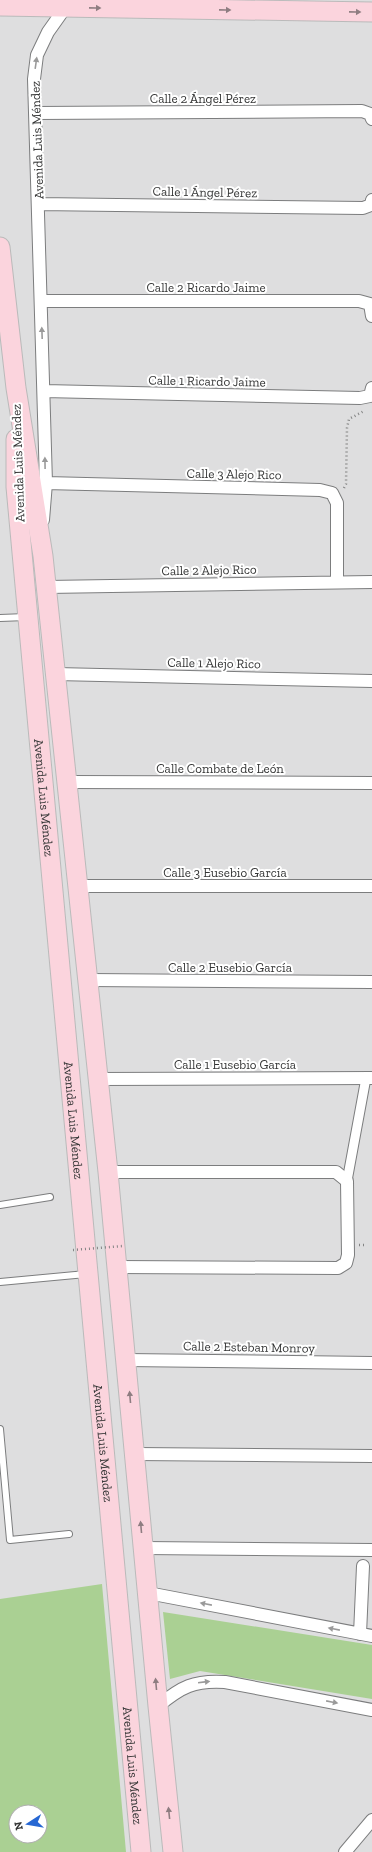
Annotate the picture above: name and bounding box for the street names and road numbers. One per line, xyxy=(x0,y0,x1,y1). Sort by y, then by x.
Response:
street label: Avenida Luis Méndez xyxy=(27,81,47,199)
street label: Calle 2 Ángel Pérez xyxy=(150,91,256,106)
street label: Calle 1 Ángel Pérez xyxy=(153,184,257,200)
street label: Calle 2 Ricardo Jaime xyxy=(146,280,266,295)
street label: Calle 1 Ricardo Jaime xyxy=(148,372,266,390)
street label: Avenida Luis Méndez xyxy=(8,404,28,522)
street label: Calle 3 Alejo Rico xyxy=(186,466,282,483)
street label: Calle 2 Alejo Rico xyxy=(161,562,257,579)
street label: Calle 1 Alejo Rico xyxy=(167,655,261,672)
street label: Avenida Luis Méndez xyxy=(32,738,57,857)
street label: Calle Combate de León xyxy=(156,761,284,776)
street label: Calle 3 Eusebio García xyxy=(163,865,287,880)
street label: Calle 2 Eusebio García xyxy=(168,960,293,975)
street label: Calle 1 Eusebio García xyxy=(174,1057,297,1072)
street label: Avenida Luis Méndez xyxy=(61,1061,87,1180)
street label: Calle 2 Esteban Monroy xyxy=(183,1338,316,1356)
street label: Avenida Luis Méndez xyxy=(91,1383,116,1503)
street label: Avenida Luis Méndez xyxy=(120,1706,146,1825)

